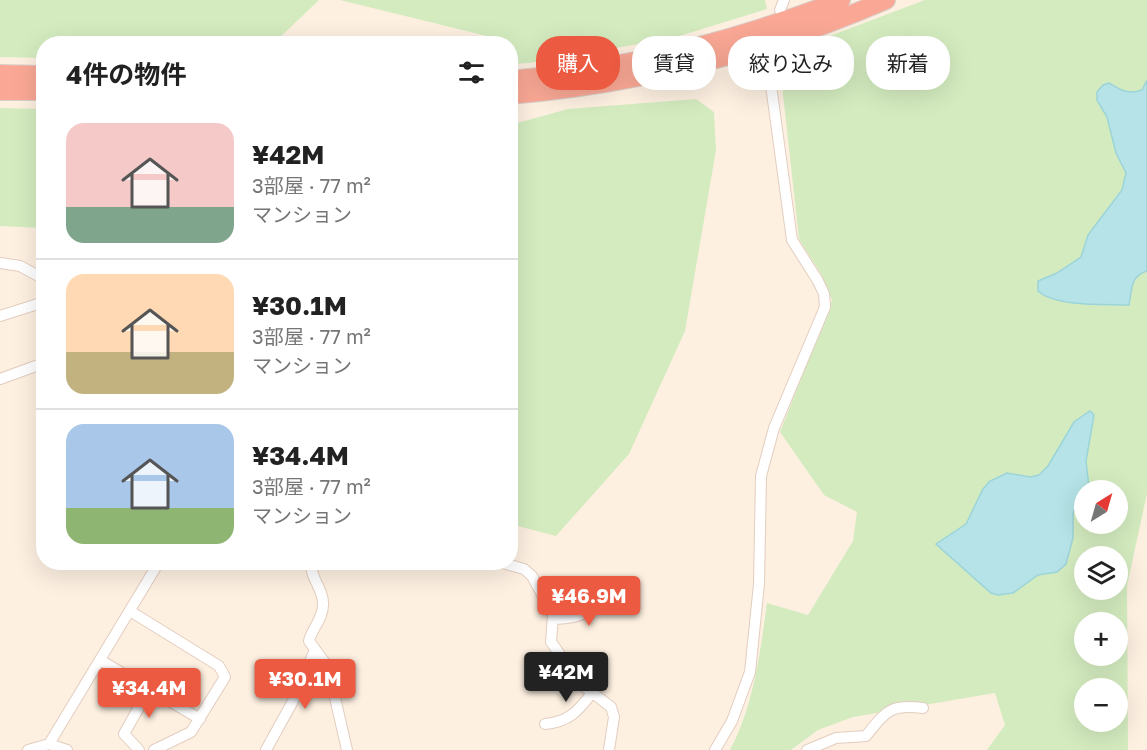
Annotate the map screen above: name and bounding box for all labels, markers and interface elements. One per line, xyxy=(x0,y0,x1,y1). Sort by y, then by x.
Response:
chip: 購入 xyxy=(536,36,620,90)
chip: 賃貸 xyxy=(632,36,716,90)
chip: 絞り込み xyxy=(728,36,854,90)
chip: 新着 xyxy=(866,36,950,90)
icon: filters xyxy=(455,56,488,89)
text: 4件の物件 xyxy=(66,59,186,90)
text: ¥42M xyxy=(252,139,324,170)
icon: home xyxy=(114,147,186,219)
text: 3部屋 · 77 m² xyxy=(252,173,371,197)
text: マンション xyxy=(252,202,352,226)
text: ¥30.1M xyxy=(252,290,347,321)
icon: home xyxy=(114,298,186,370)
text: 3部屋 · 77 m² xyxy=(252,324,371,348)
text: マンション xyxy=(252,353,352,377)
text: ¥34.4M xyxy=(252,440,349,471)
icon: home xyxy=(114,448,186,520)
text: 3部屋 · 77 m² xyxy=(252,474,371,498)
north arrow xyxy=(1074,480,1128,534)
map controls xyxy=(1074,480,1128,732)
text: マンション xyxy=(252,503,352,527)
button: layers xyxy=(1074,546,1128,600)
pin: ¥46.9M xyxy=(540,576,638,627)
text: ¥46.9M xyxy=(551,583,627,607)
button: + xyxy=(1074,612,1128,666)
pin: ¥42M xyxy=(530,652,602,703)
pin: ¥30.1M xyxy=(256,659,354,710)
text: ¥42M xyxy=(538,659,594,683)
text: ¥30.1M xyxy=(269,666,341,690)
pin: ¥34.4M xyxy=(100,668,198,719)
text: ¥34.4M xyxy=(112,675,186,699)
button: − xyxy=(1074,678,1128,732)

